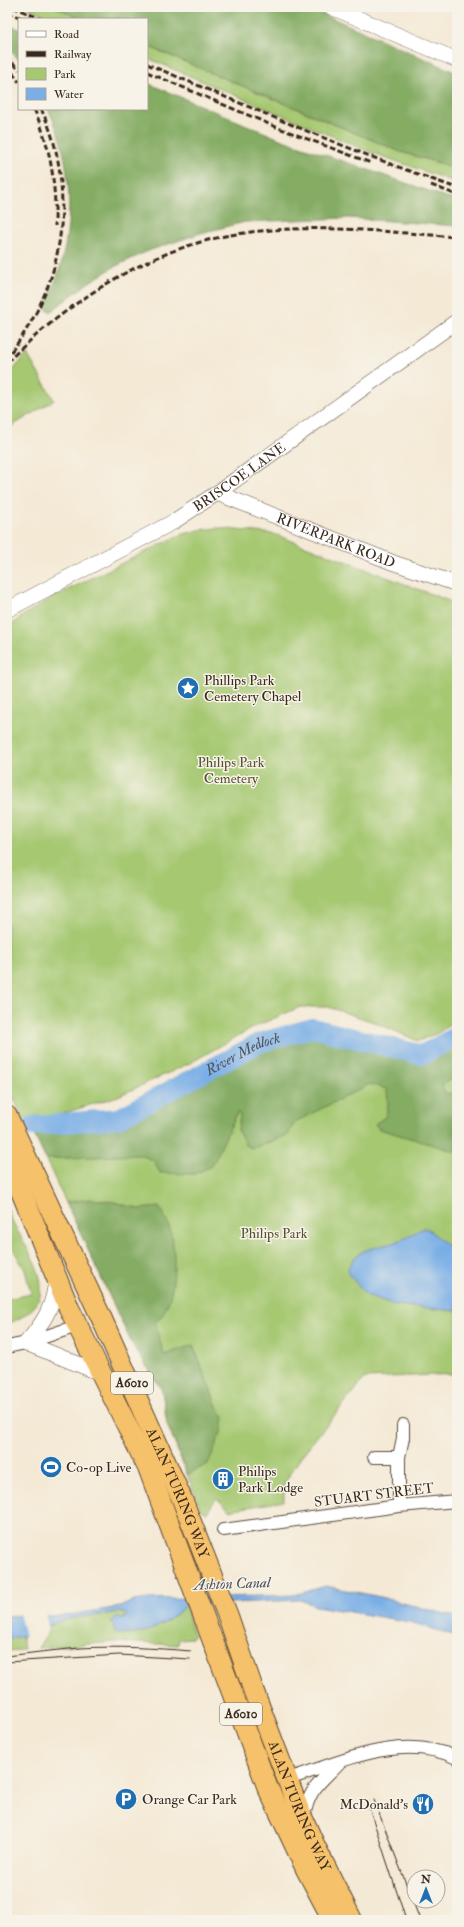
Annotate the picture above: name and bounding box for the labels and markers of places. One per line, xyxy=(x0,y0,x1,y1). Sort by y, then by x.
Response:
place label: Phillips Park Cemetery Chapel xyxy=(204,672,302,706)
place icon: Phillips Park Cemetery Chapel xyxy=(175,675,201,701)
sports icon: Co-op Live xyxy=(38,1454,64,1480)
place label: Co-op Live xyxy=(66,1459,131,1477)
place label: Philips Park Lodge xyxy=(238,1463,303,1496)
building icon: Philips Park Lodge xyxy=(210,1466,236,1492)
parking icon: Orange Car Park xyxy=(113,1786,139,1812)
place label: Orange Car Park xyxy=(142,1791,237,1808)
restaurant icon: McDonald's xyxy=(410,1791,436,1817)
place label: McDonald's xyxy=(339,1796,408,1813)

